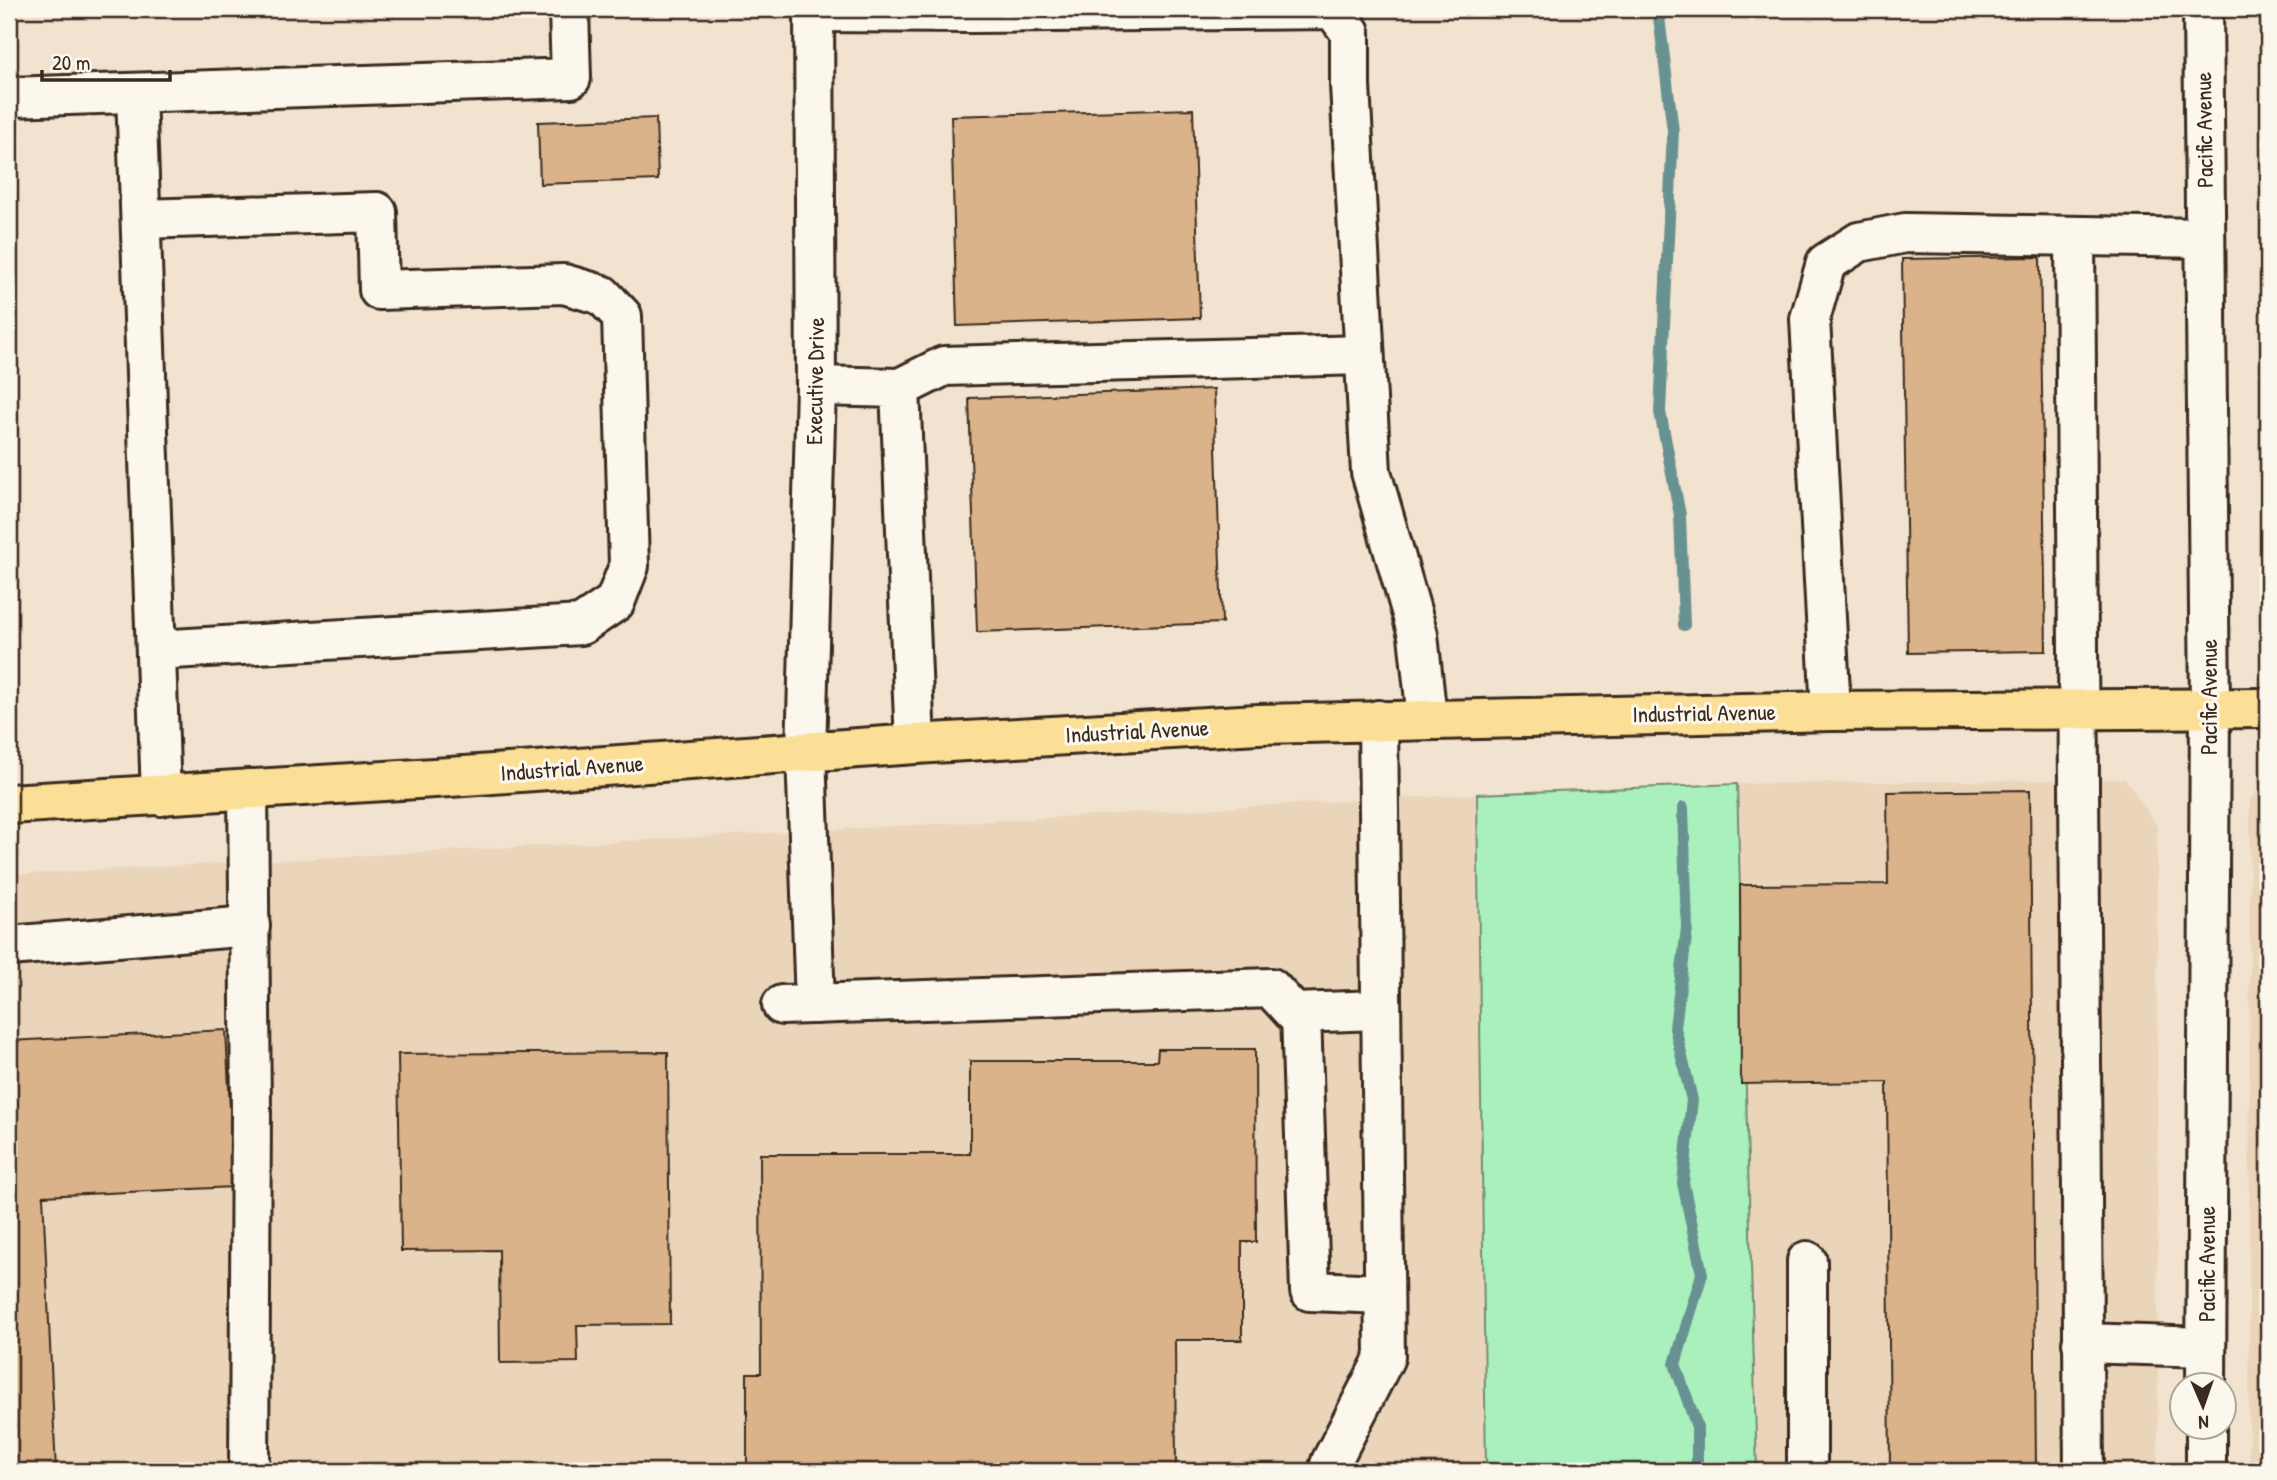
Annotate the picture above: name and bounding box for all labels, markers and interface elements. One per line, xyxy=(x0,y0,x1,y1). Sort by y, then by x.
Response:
scale bar xyxy=(42,38,170,82)
text: 20 m xyxy=(52,48,90,77)
street label: Pacific Avenue xyxy=(2187,72,2220,188)
street label: Executive Drive xyxy=(798,317,831,445)
street label: Pacific Avenue xyxy=(2193,639,2224,755)
street label: Industrial Avenue xyxy=(1632,696,1776,729)
street label: Industrial Avenue xyxy=(1065,711,1209,750)
street label: Industrial Avenue xyxy=(499,747,645,788)
street label: Pacific Avenue xyxy=(2191,1206,2222,1322)
north arrow xyxy=(2168,1372,2238,1442)
text: N xyxy=(2198,1410,2209,1436)

